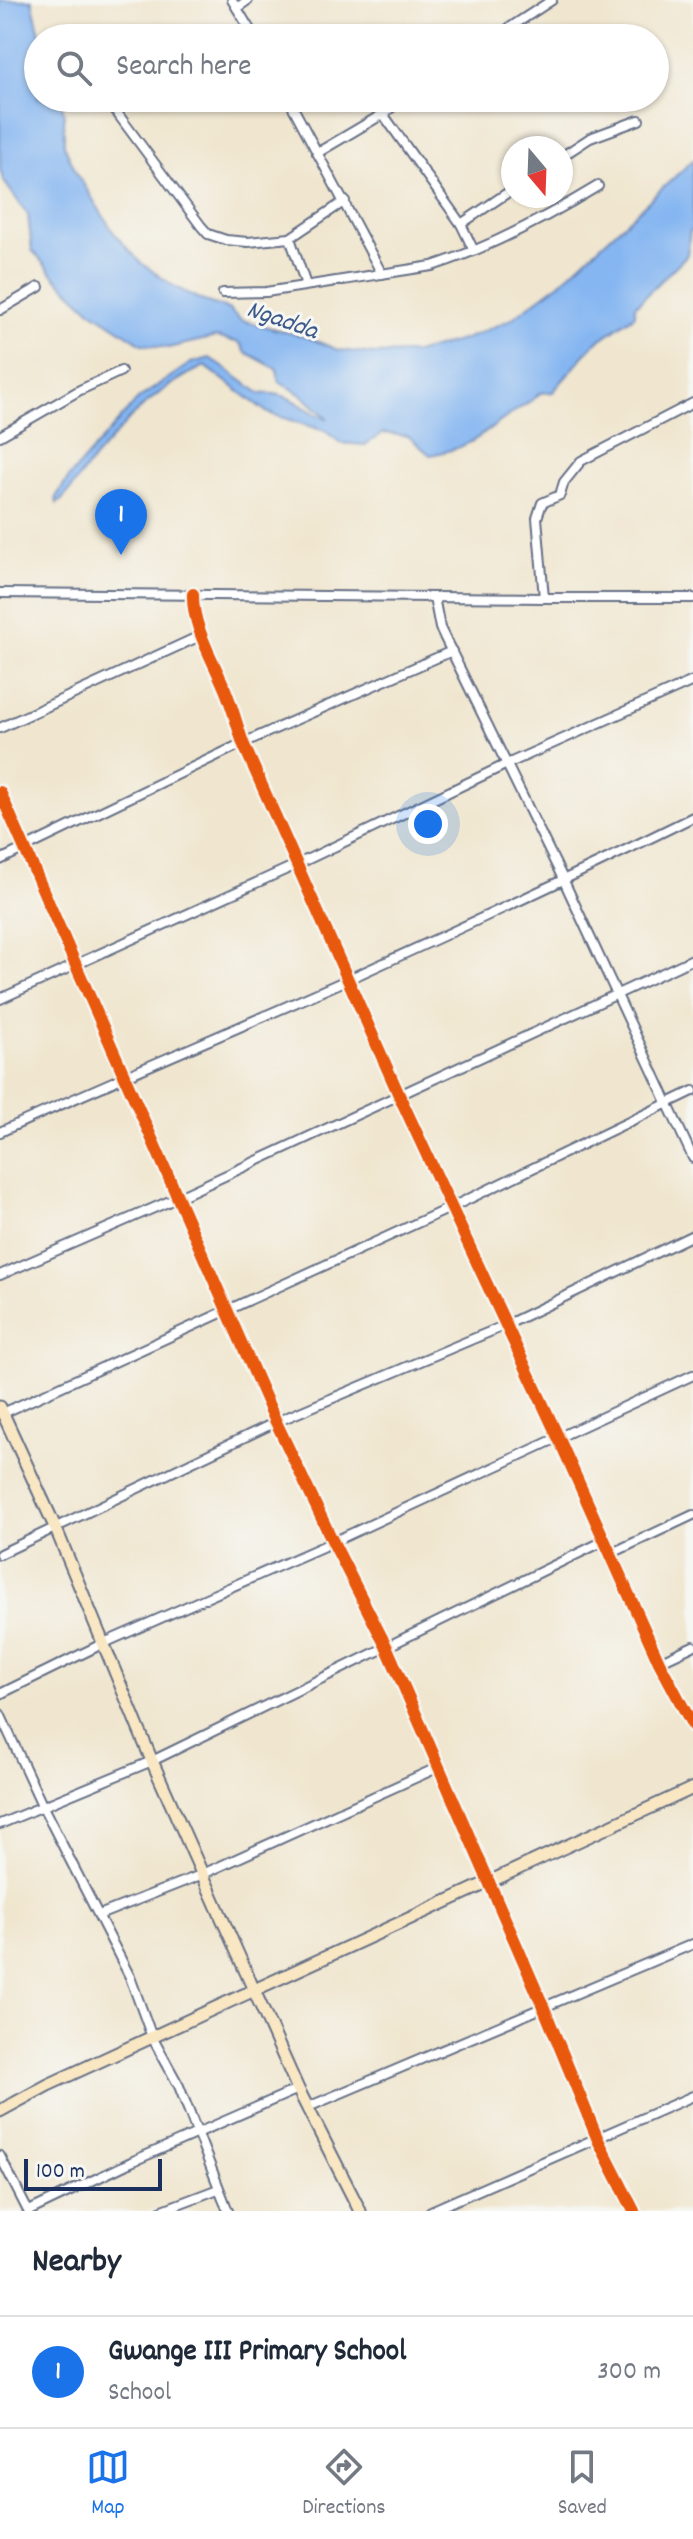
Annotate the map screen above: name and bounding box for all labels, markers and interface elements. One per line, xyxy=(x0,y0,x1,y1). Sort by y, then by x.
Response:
search box xyxy=(24,24,669,112)
icon: search xyxy=(52,46,96,90)
text: Search here xyxy=(116,47,252,90)
north arrow xyxy=(501,136,573,208)
water label: Ngadda xyxy=(241,292,324,351)
pin: 1 xyxy=(95,489,147,555)
your location xyxy=(408,804,448,844)
scale bar xyxy=(24,2155,162,2191)
text: 100 m xyxy=(36,2157,85,2188)
text: Nearby xyxy=(32,2239,121,2288)
text: Gwange III Primary School xyxy=(108,2332,406,2375)
text: 1 xyxy=(55,2354,61,2391)
text: 300 m xyxy=(597,2354,661,2391)
text: School xyxy=(108,2375,171,2412)
tab: Map xyxy=(86,2445,130,2524)
tab: Directions xyxy=(302,2445,386,2524)
tab: Saved xyxy=(558,2445,607,2524)

